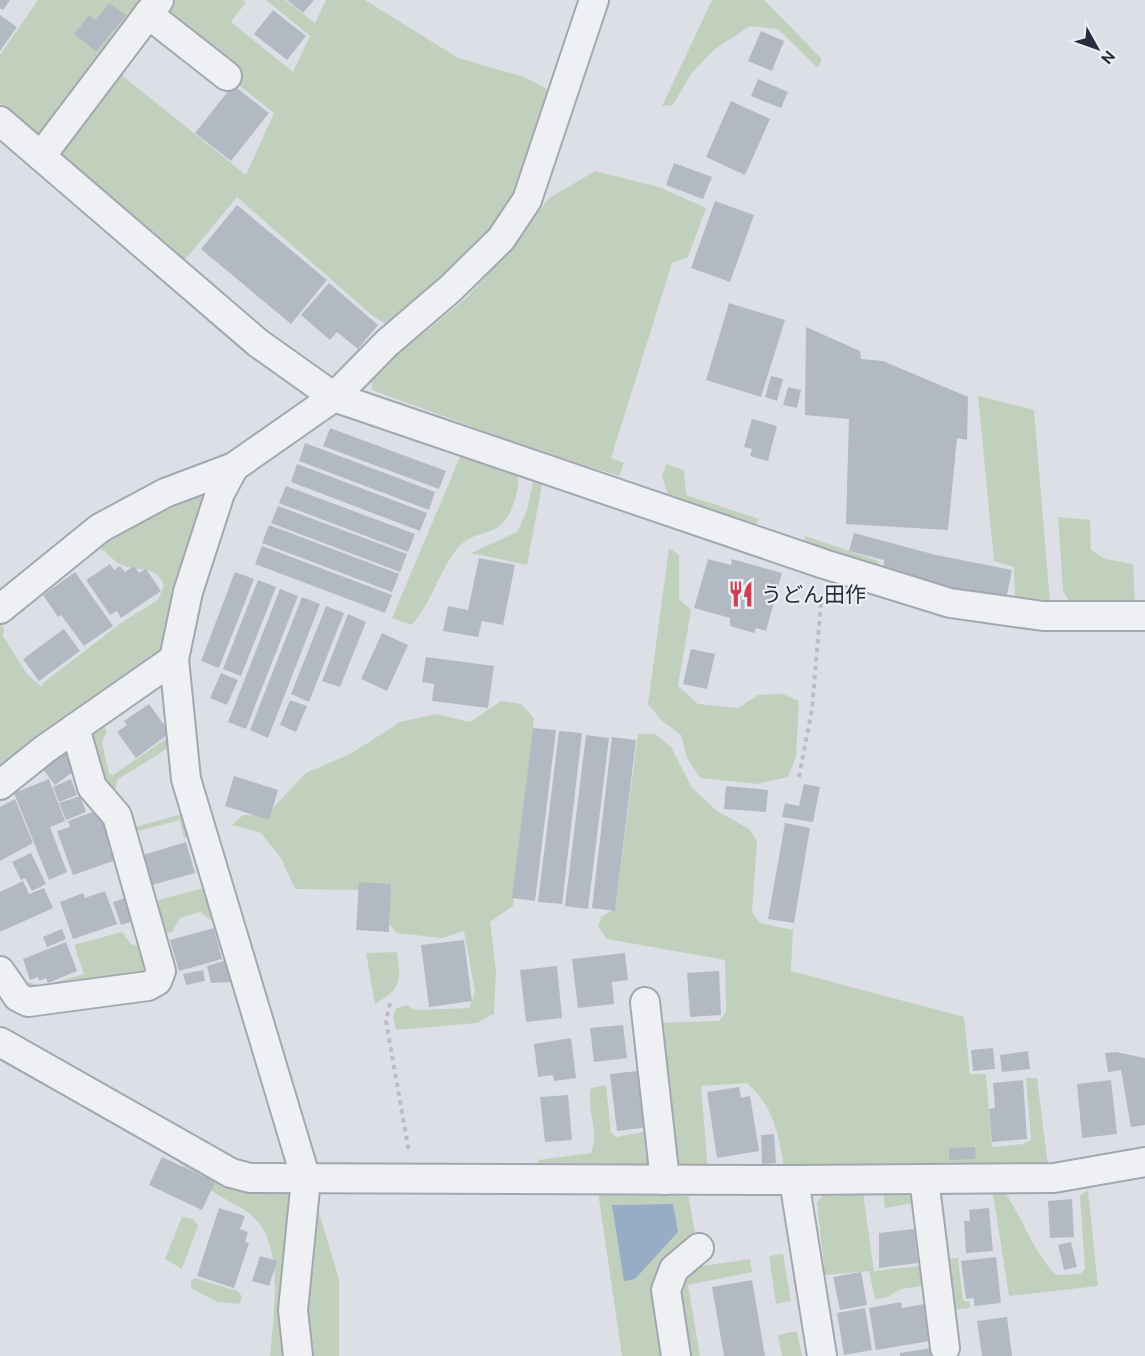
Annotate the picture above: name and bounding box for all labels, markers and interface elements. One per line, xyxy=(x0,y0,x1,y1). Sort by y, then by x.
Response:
north arrow xyxy=(1067,18,1127,78)
text: N xyxy=(1098,47,1119,68)
restaurant icon: うどん田作 xyxy=(726,579,756,609)
place label: うどん田作 xyxy=(761,582,866,606)

